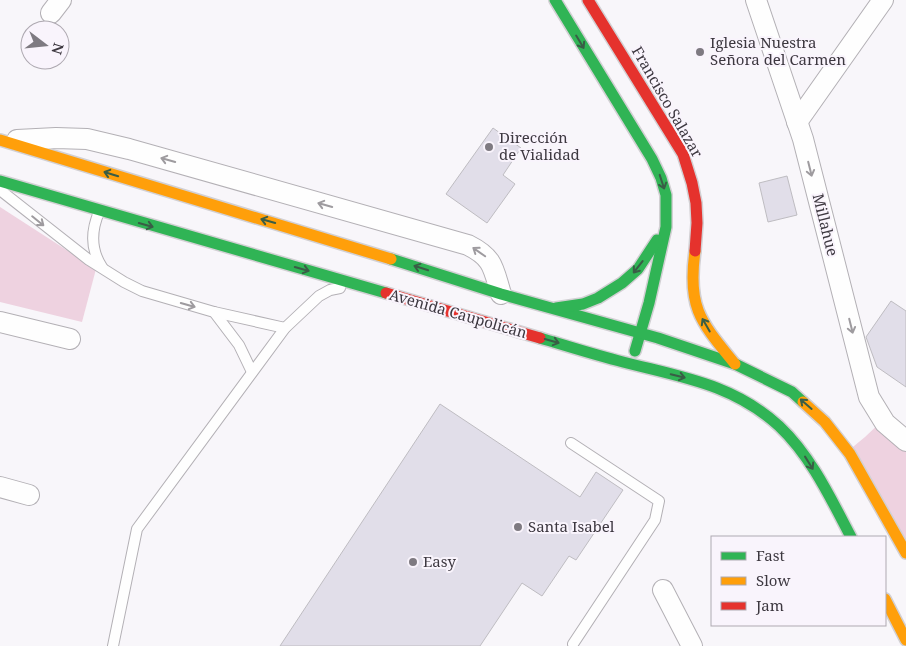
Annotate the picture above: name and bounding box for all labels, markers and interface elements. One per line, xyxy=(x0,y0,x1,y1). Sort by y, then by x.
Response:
north arrow xyxy=(20,20,70,70)
place label: Iglesia Nuestra Señora del Carmen xyxy=(710,32,846,69)
one-way arrow xyxy=(576,34,586,48)
text: N xyxy=(47,41,69,57)
street label: Francisco Salazar xyxy=(628,42,708,161)
marker: Iglesia Nuestra Señora del Carmen xyxy=(694,46,706,58)
place label: Dirección de Vialidad xyxy=(499,127,580,164)
marker: Dirección de Vialidad xyxy=(483,141,495,153)
one-way arrow xyxy=(161,155,177,165)
one-way arrow xyxy=(806,160,816,176)
one-way arrow xyxy=(103,168,119,178)
one-way arrow xyxy=(657,174,667,190)
street label: Millahue xyxy=(809,191,843,258)
one-way arrow xyxy=(317,199,333,209)
one-way arrow xyxy=(31,215,44,226)
one-way arrow xyxy=(261,215,277,225)
one-way arrow xyxy=(137,220,153,230)
one-way arrow xyxy=(472,247,486,257)
one-way arrow xyxy=(633,260,644,273)
one-way arrow xyxy=(413,263,429,272)
one-way arrow xyxy=(294,265,310,275)
street label: Avenida Caupolicán xyxy=(387,284,530,342)
one-way arrow xyxy=(180,300,196,310)
one-way arrow xyxy=(701,317,711,332)
one-way arrow xyxy=(847,318,856,334)
one-way arrow xyxy=(544,337,560,347)
one-way arrow xyxy=(670,372,686,381)
one-way arrow xyxy=(799,398,812,410)
one-way arrow xyxy=(804,456,815,470)
place label: Santa Isabel xyxy=(528,516,615,536)
marker: Santa Isabel xyxy=(512,521,524,533)
legend xyxy=(711,536,886,626)
text: Fast xyxy=(756,545,785,565)
place label: Easy xyxy=(423,551,457,571)
marker: Easy xyxy=(407,556,419,568)
text: Slow xyxy=(756,570,790,590)
text: Jam xyxy=(755,595,784,615)

